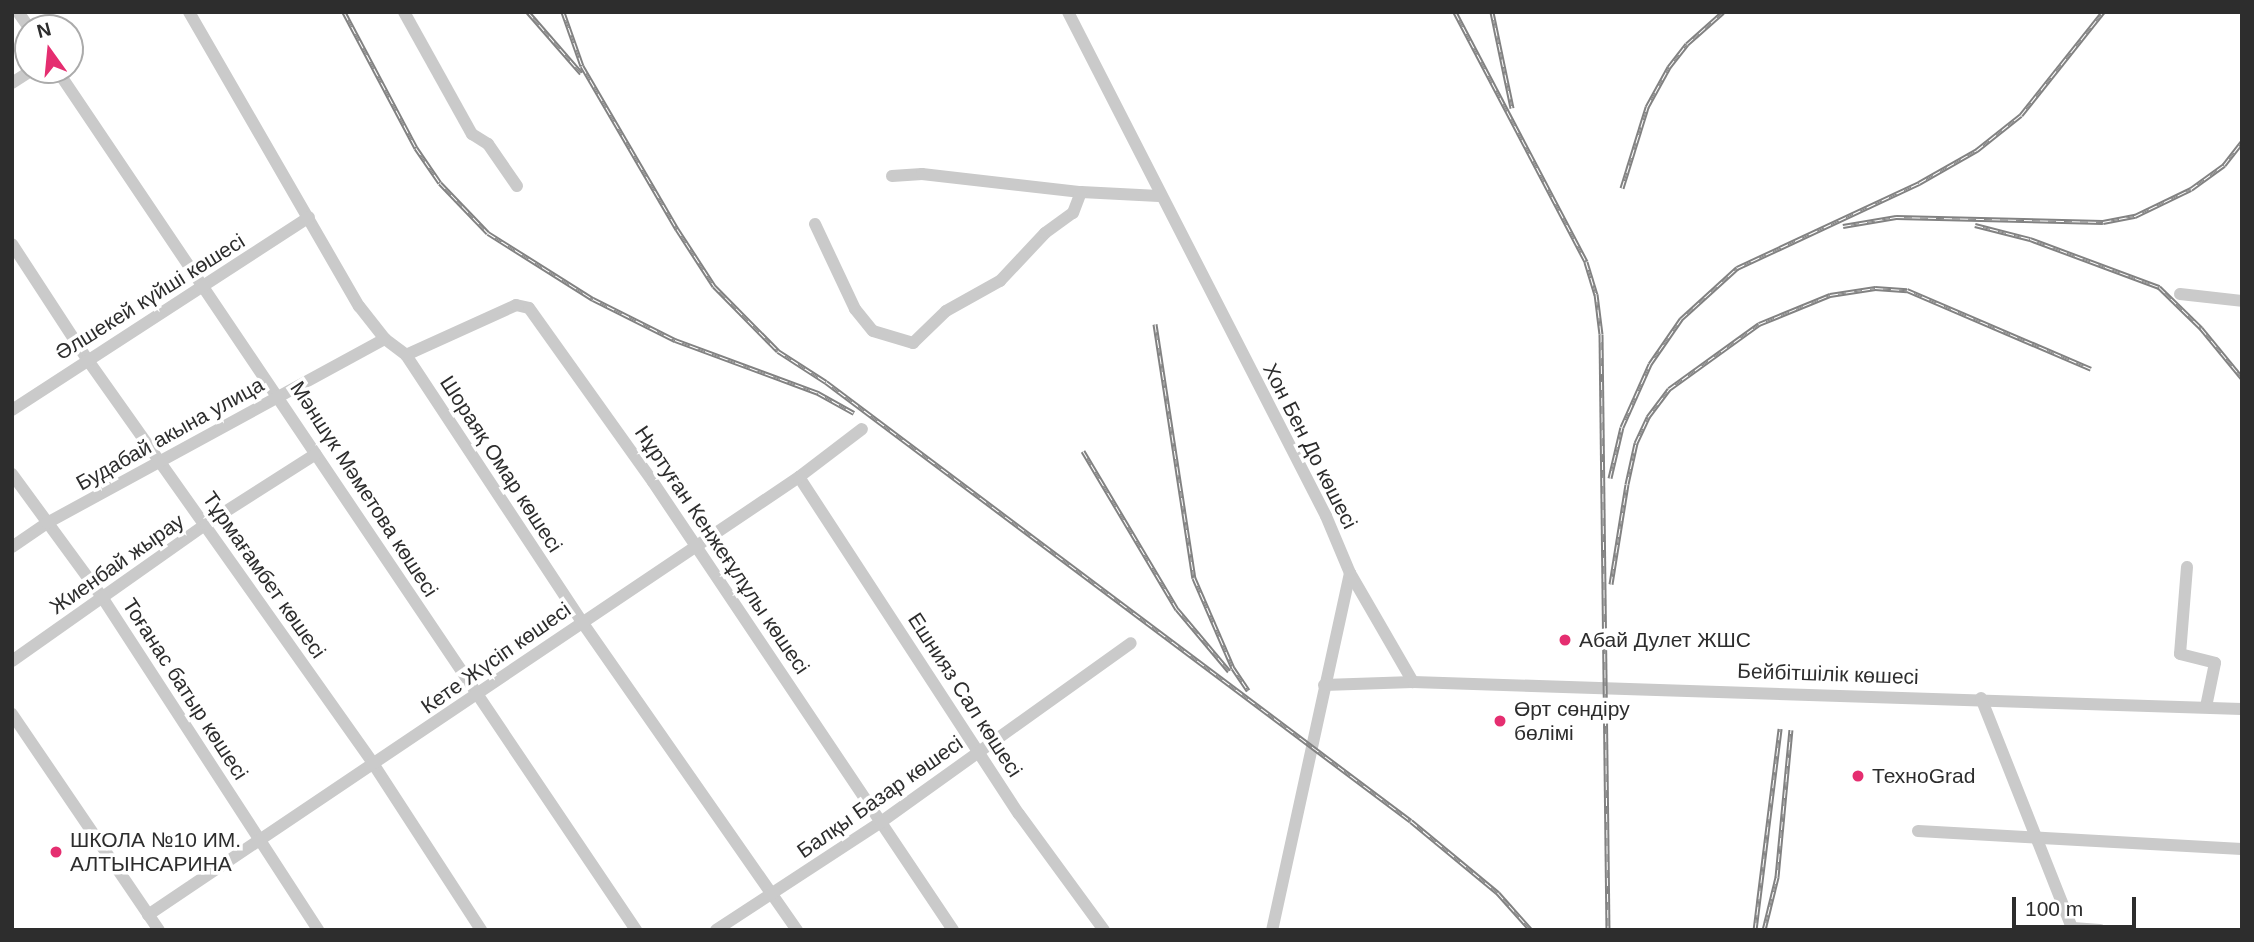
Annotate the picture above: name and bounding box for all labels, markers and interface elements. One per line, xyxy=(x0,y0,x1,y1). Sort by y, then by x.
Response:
north arrow xyxy=(14,14,84,84)
text: N xyxy=(35,18,53,42)
street label: Әлшекей күйші көшесі xyxy=(51,228,249,366)
street label: Хон Бен До көшесі xyxy=(1257,359,1363,533)
street label: Шораяқ Омар көшесі xyxy=(435,371,567,557)
street label: Будабай акына улица xyxy=(72,372,268,496)
street label: Мәншүк Мәметова көшесі xyxy=(285,377,443,601)
street label: Нұртуған Кенжеғұлұлы көшесі xyxy=(629,421,815,679)
street label: Тұрмағамбет көшесі xyxy=(197,487,331,663)
street label: Жиенбай жырау xyxy=(45,508,189,620)
street label: Тоғанас батыр көшесі xyxy=(117,594,253,784)
street label: Кете Жүсіп көшесі xyxy=(416,597,576,719)
street label: Ешнияз Сал көшесі xyxy=(902,608,1028,782)
place label: Абай Дулет ЖШС xyxy=(1579,627,1751,653)
marker: Абай Дулет ЖШС xyxy=(1557,632,1573,648)
street label: Бейбітшілік көшесі xyxy=(1737,658,1919,690)
place label: Өрт сөндіру бөлімі xyxy=(1514,696,1630,746)
marker: Өрт сөндіру бөлімі xyxy=(1492,713,1508,729)
street label: Балқы Базар көшесі xyxy=(792,730,968,864)
place label: ТехноGrad xyxy=(1872,763,1975,789)
marker: ТехноGrad xyxy=(1850,768,1866,784)
place label: ШКОЛА №10 ИМ. АЛТЫНСАРИНА xyxy=(70,827,241,877)
marker: ШКОЛА №10 ИМ. АЛТЫНСАРИНА xyxy=(48,844,64,860)
scale bar xyxy=(2016,883,2140,927)
text: 100 m xyxy=(2025,897,2083,920)

